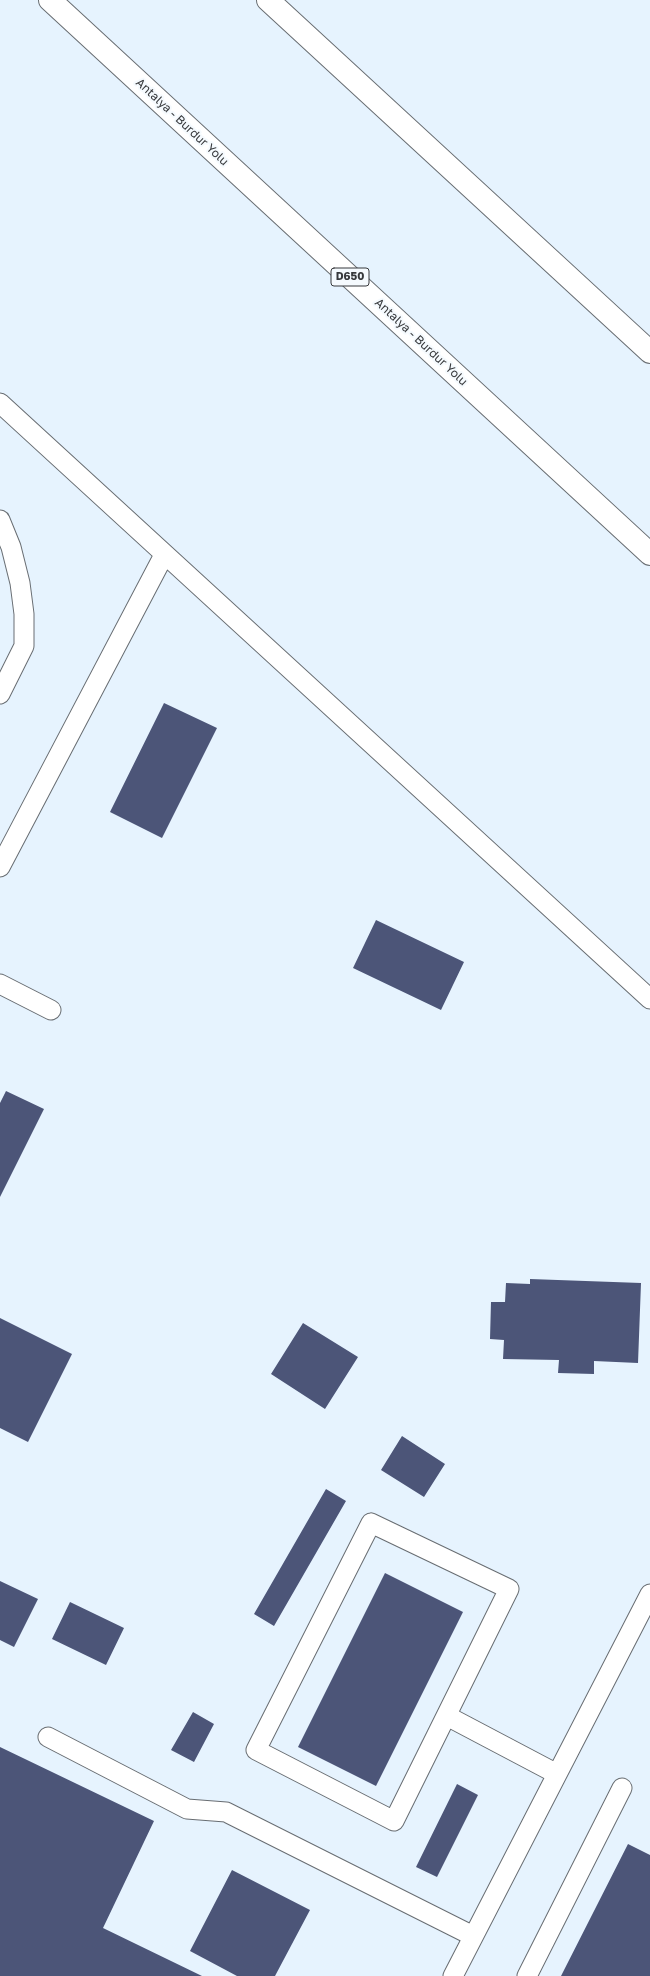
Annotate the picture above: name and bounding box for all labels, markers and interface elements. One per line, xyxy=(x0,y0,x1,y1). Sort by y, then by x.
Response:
street label: Antalya - Burdur Yolu xyxy=(133,75,231,169)
road number: D650 xyxy=(331,268,369,286)
street label: Antalya - Burdur Yolu xyxy=(372,295,470,389)

